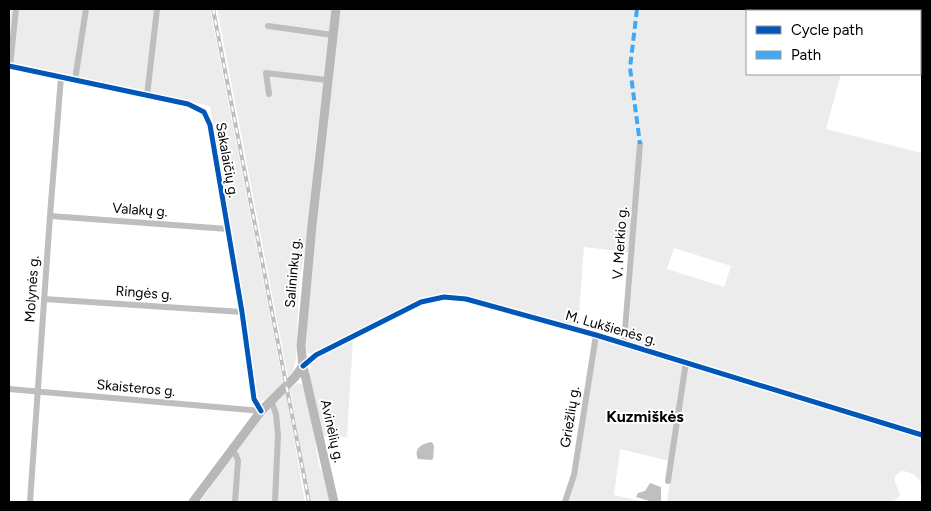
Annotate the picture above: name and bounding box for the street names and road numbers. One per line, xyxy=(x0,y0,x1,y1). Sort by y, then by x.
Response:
street label: Sakalaičių g. xyxy=(212,121,242,199)
street label: Valakų g. xyxy=(112,200,168,220)
street label: V. Merkio g. xyxy=(609,206,631,280)
street label: Salininkų g. xyxy=(281,237,305,309)
street label: Molynės g. xyxy=(21,255,43,323)
street label: Ringės g. xyxy=(115,283,173,303)
street label: M. Lukšienės g. xyxy=(563,307,659,349)
street label: Skaisteros g. xyxy=(96,376,176,400)
street label: Griežlių g. xyxy=(557,385,583,449)
street label: Avinėlių g. xyxy=(317,398,348,464)

